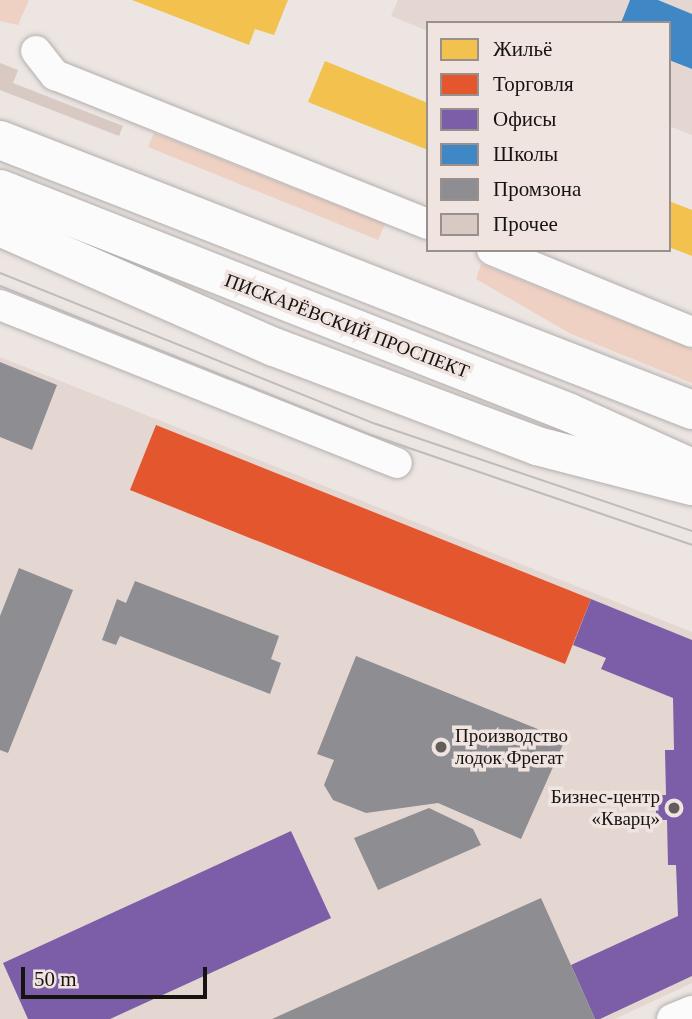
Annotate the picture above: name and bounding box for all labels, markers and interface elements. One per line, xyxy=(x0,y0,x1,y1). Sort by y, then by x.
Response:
legend xyxy=(426,21,671,252)
text: Жильё xyxy=(493,37,552,61)
text: Торговля xyxy=(493,72,574,96)
text: Офисы xyxy=(493,107,556,131)
text: Школы xyxy=(493,142,558,166)
text: Промзона xyxy=(493,177,581,201)
text: Прочее xyxy=(493,212,558,236)
street label: ПИСКАРЁВСКИЙ ПРОСПЕКТ xyxy=(222,269,472,383)
place label: Производство лодок Фрегат xyxy=(455,725,568,769)
marker: Производство лодок Фрегат xyxy=(433,739,449,755)
place label: Бизнес-центр «Кварц» xyxy=(551,786,660,830)
marker: Бизнес-центр «Кварц» xyxy=(666,800,682,816)
scale bar xyxy=(24,953,210,997)
text: 50 m xyxy=(34,967,77,991)

